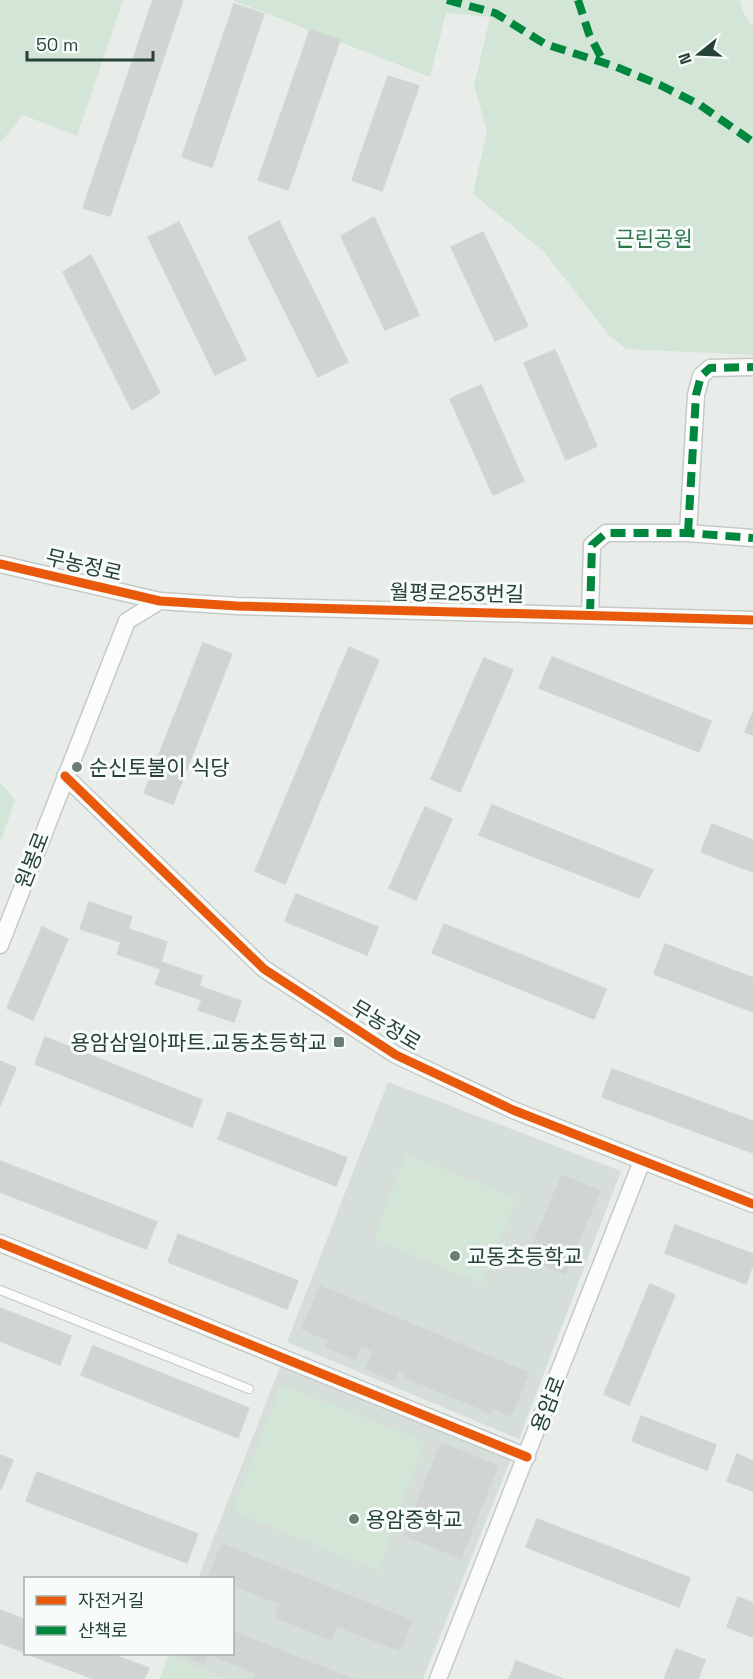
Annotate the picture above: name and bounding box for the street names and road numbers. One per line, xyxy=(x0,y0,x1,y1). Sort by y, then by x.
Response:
street label: 무농정로 xyxy=(43,543,125,587)
street label: 월평로253번길 xyxy=(390,578,524,608)
street label: 원봉로 xyxy=(9,828,55,892)
street label: 무농정로 xyxy=(346,994,426,1056)
street label: 용암로 xyxy=(525,1372,571,1436)

